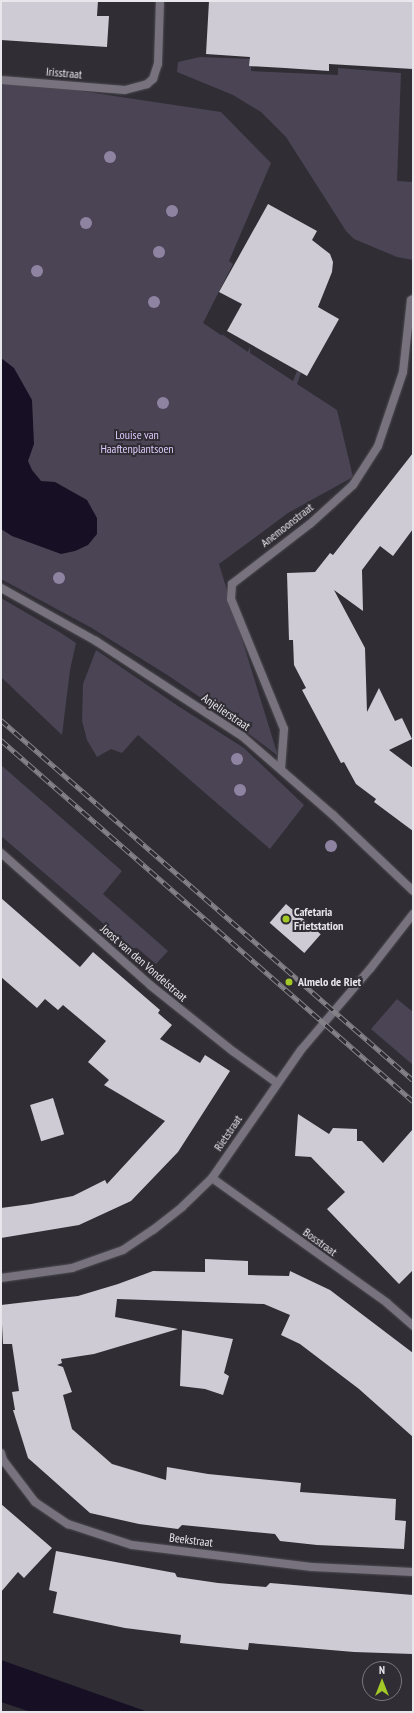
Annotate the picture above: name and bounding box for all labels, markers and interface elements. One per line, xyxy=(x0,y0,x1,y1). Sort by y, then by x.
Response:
street label: Irisstraat xyxy=(45,64,83,82)
park label: Louise van Haaftenplantsoen xyxy=(100,428,174,456)
street label: Anemoonstraat xyxy=(258,500,316,550)
street label: Anjelierstraat xyxy=(199,690,253,734)
place label: Cafetaria Frietstation xyxy=(294,905,343,933)
marker: Cafetaria Frietstation xyxy=(281,914,291,924)
street label: Joost van den Vondelstraat xyxy=(98,921,190,1005)
place label: Almelo de Riet xyxy=(298,975,361,989)
marker: Almelo de Riet xyxy=(283,976,295,988)
street label: Rietstraat xyxy=(211,1112,245,1154)
street label: Bosstraat xyxy=(300,1225,340,1259)
street label: Beekstraat xyxy=(168,1530,214,1550)
north arrow xyxy=(362,1661,402,1701)
text: N xyxy=(379,1663,385,1677)

